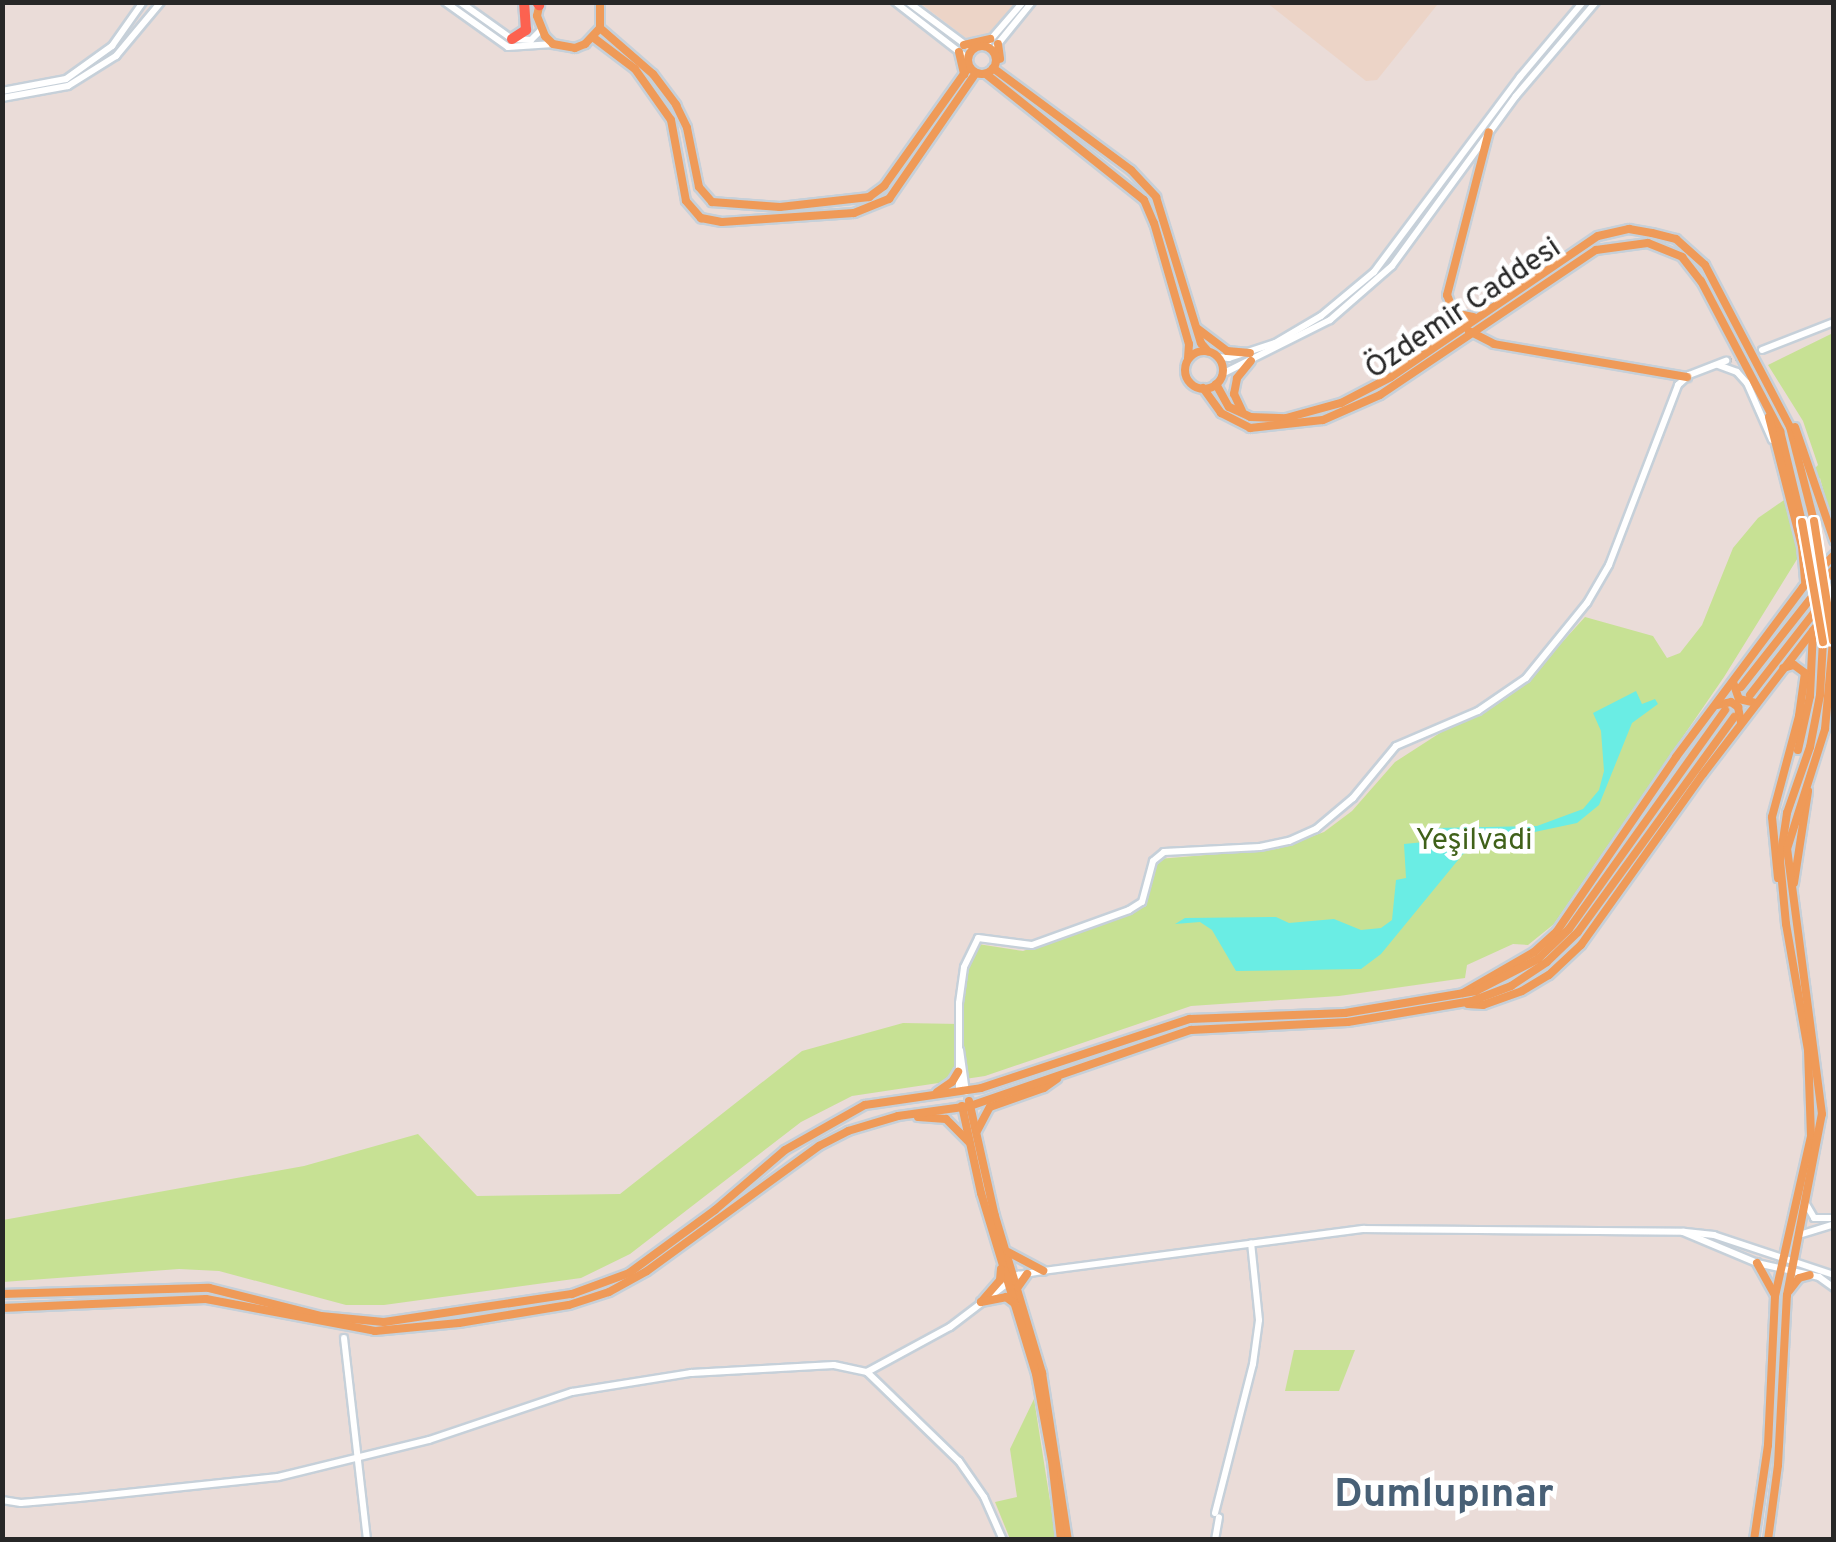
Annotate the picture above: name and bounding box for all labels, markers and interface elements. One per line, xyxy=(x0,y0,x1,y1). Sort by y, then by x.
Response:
street label: Özdemir Caddesi xyxy=(1359,231,1569,389)
park label: Yeşilvadi xyxy=(1415,824,1533,860)
district label: Dumlupınar xyxy=(1334,1472,1554,1520)

